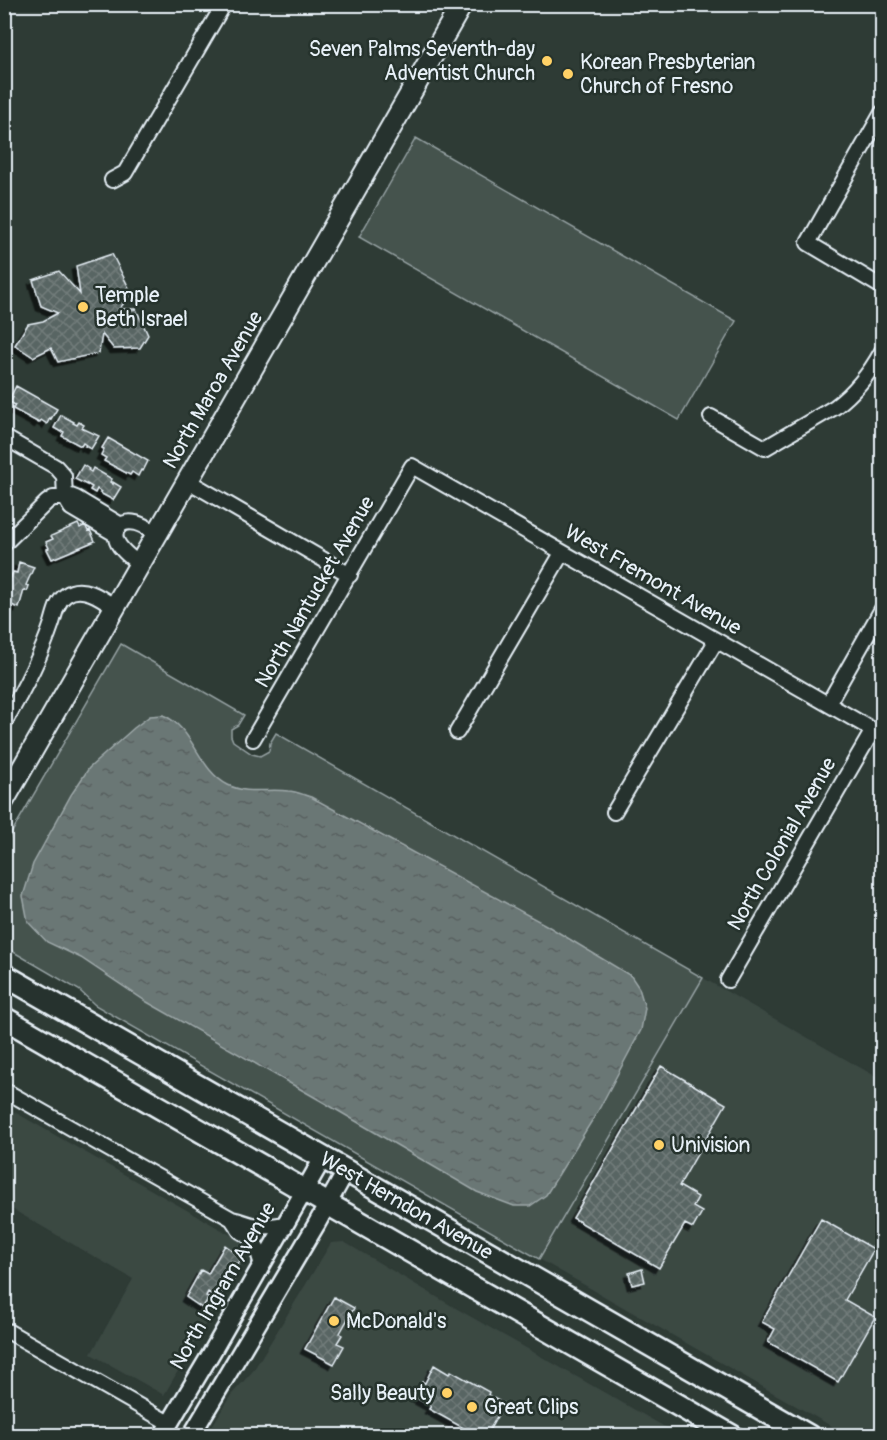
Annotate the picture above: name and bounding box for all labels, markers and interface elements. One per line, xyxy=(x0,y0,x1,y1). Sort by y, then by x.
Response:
place label: Seven Palms Seventh-day Adventist Church xyxy=(309,36,535,87)
place label: Korean Presbyterian Church of Fresno xyxy=(580,49,755,100)
marker: Seven Palms Seventh-day Adventist Church xyxy=(540,54,554,68)
marker: Korean Presbyterian Church of Fresno xyxy=(561,67,575,81)
place label: Temple Beth Israel xyxy=(95,282,188,333)
marker: Temple Beth Israel xyxy=(76,300,90,314)
street label: North Maroa Avenue xyxy=(157,306,269,474)
street label: North Nantucket Avenue xyxy=(249,491,381,693)
street label: West Fremont Avenue xyxy=(560,518,747,642)
street label: North Colonial Avenue xyxy=(721,752,843,935)
place label: Univision xyxy=(671,1132,750,1159)
marker: Univision xyxy=(652,1138,666,1152)
street label: West Herndon Avenue xyxy=(315,1145,498,1266)
street label: North Ingram Avenue xyxy=(164,1197,282,1375)
place label: McDonald's xyxy=(346,1308,447,1335)
marker: McDonald's xyxy=(327,1314,341,1328)
place label: Sally Beauty xyxy=(330,1380,435,1407)
marker: Sally Beauty xyxy=(440,1386,454,1400)
place label: Great Clips xyxy=(484,1394,579,1421)
marker: Great Clips xyxy=(465,1400,479,1414)

